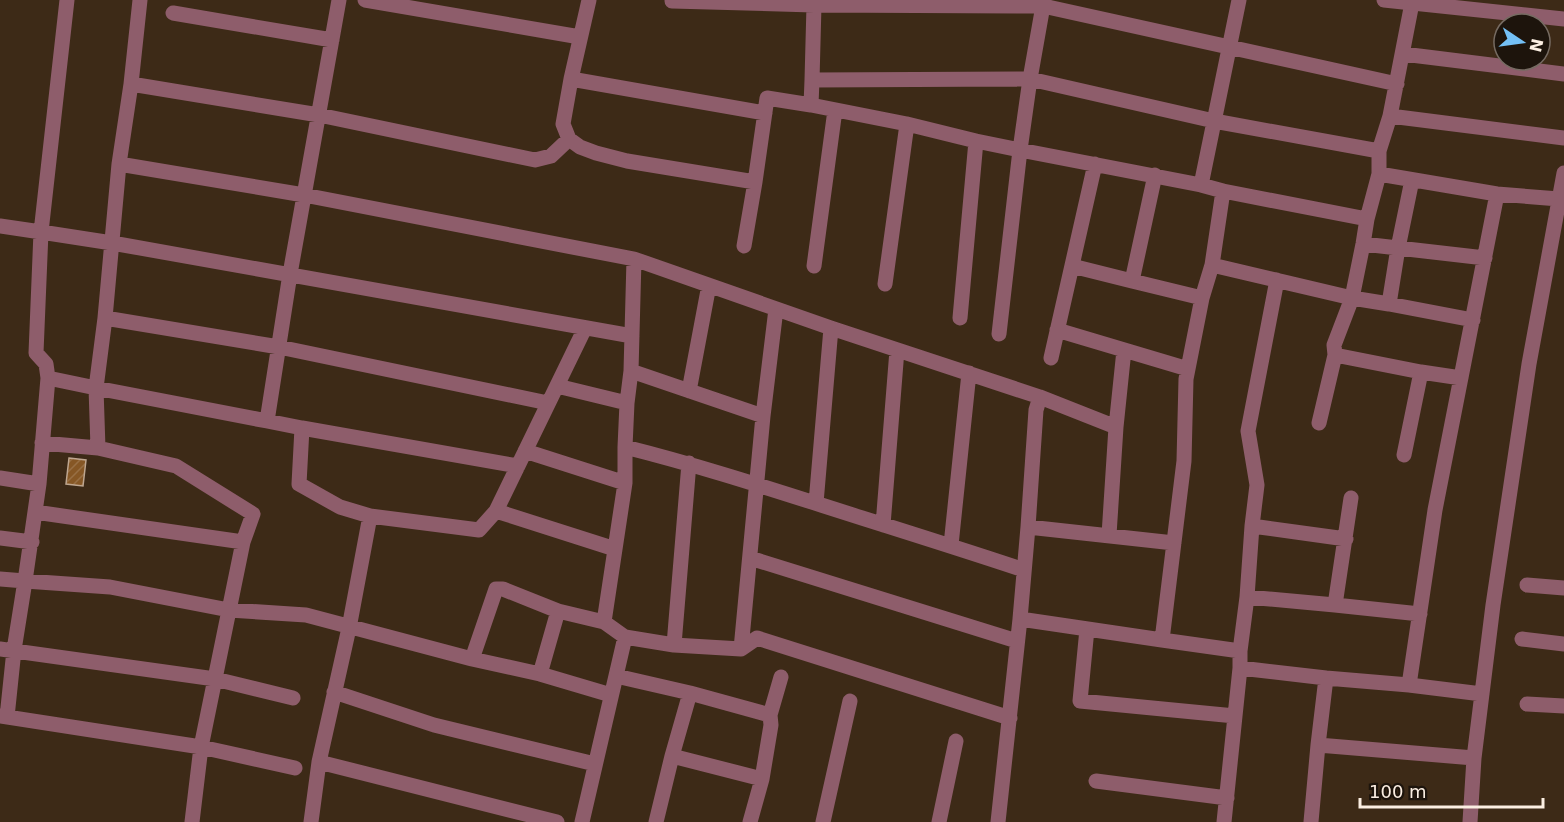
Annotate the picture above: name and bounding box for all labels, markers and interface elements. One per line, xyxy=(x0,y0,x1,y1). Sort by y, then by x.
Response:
north arrow xyxy=(1492,12,1552,72)
text: N xyxy=(1525,37,1547,54)
scale bar xyxy=(1360,771,1543,809)
text: 100 m xyxy=(1369,781,1427,802)

